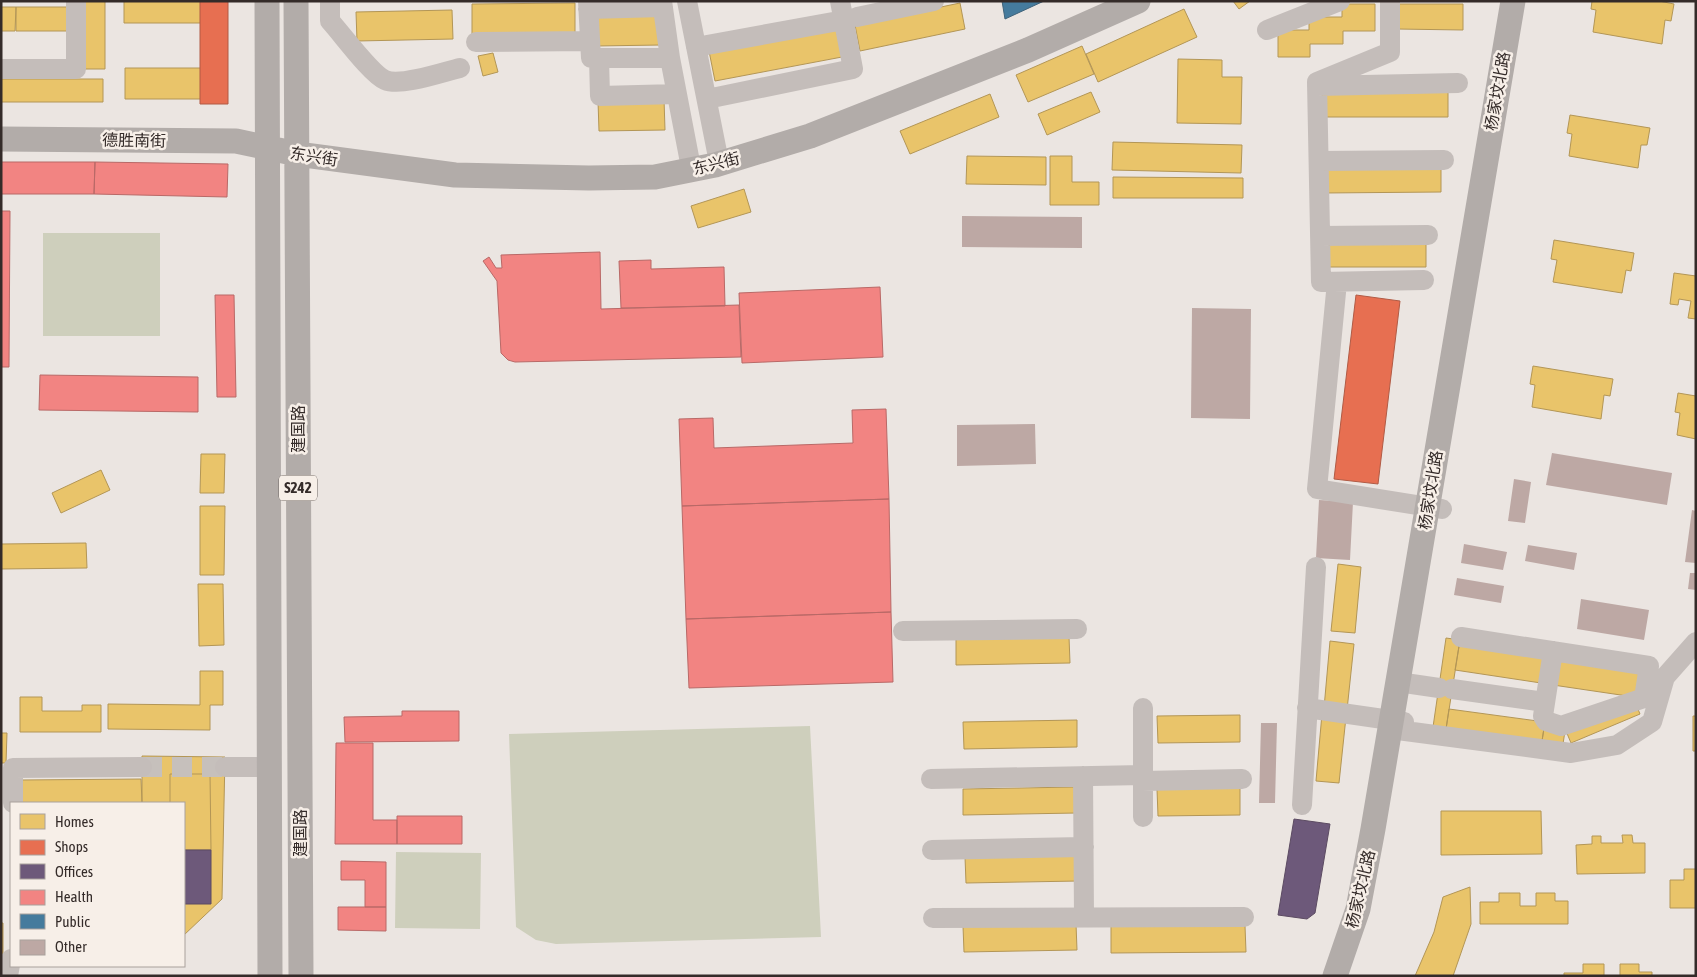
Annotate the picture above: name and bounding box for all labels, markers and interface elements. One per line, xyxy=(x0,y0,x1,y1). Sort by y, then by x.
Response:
street label: 杨家坟北路 xyxy=(1481,50,1513,132)
street label: 德胜南街 xyxy=(102,130,166,150)
street label: 东兴街 xyxy=(289,143,339,169)
street label: 东兴街 xyxy=(691,148,741,178)
street label: 建国路 xyxy=(289,405,307,453)
street label: 杨家坟北路 xyxy=(1415,449,1445,531)
road number: S242 xyxy=(279,476,317,500)
legend xyxy=(10,802,185,967)
street label: 建国路 xyxy=(291,809,309,857)
text: Homes xyxy=(55,813,94,830)
text: Shops xyxy=(55,838,88,855)
street label: 杨家坟北路 xyxy=(1342,848,1378,930)
text: Offices xyxy=(55,863,93,880)
text: Health xyxy=(55,888,93,905)
text: Public xyxy=(55,913,90,930)
text: Other xyxy=(55,938,87,955)

